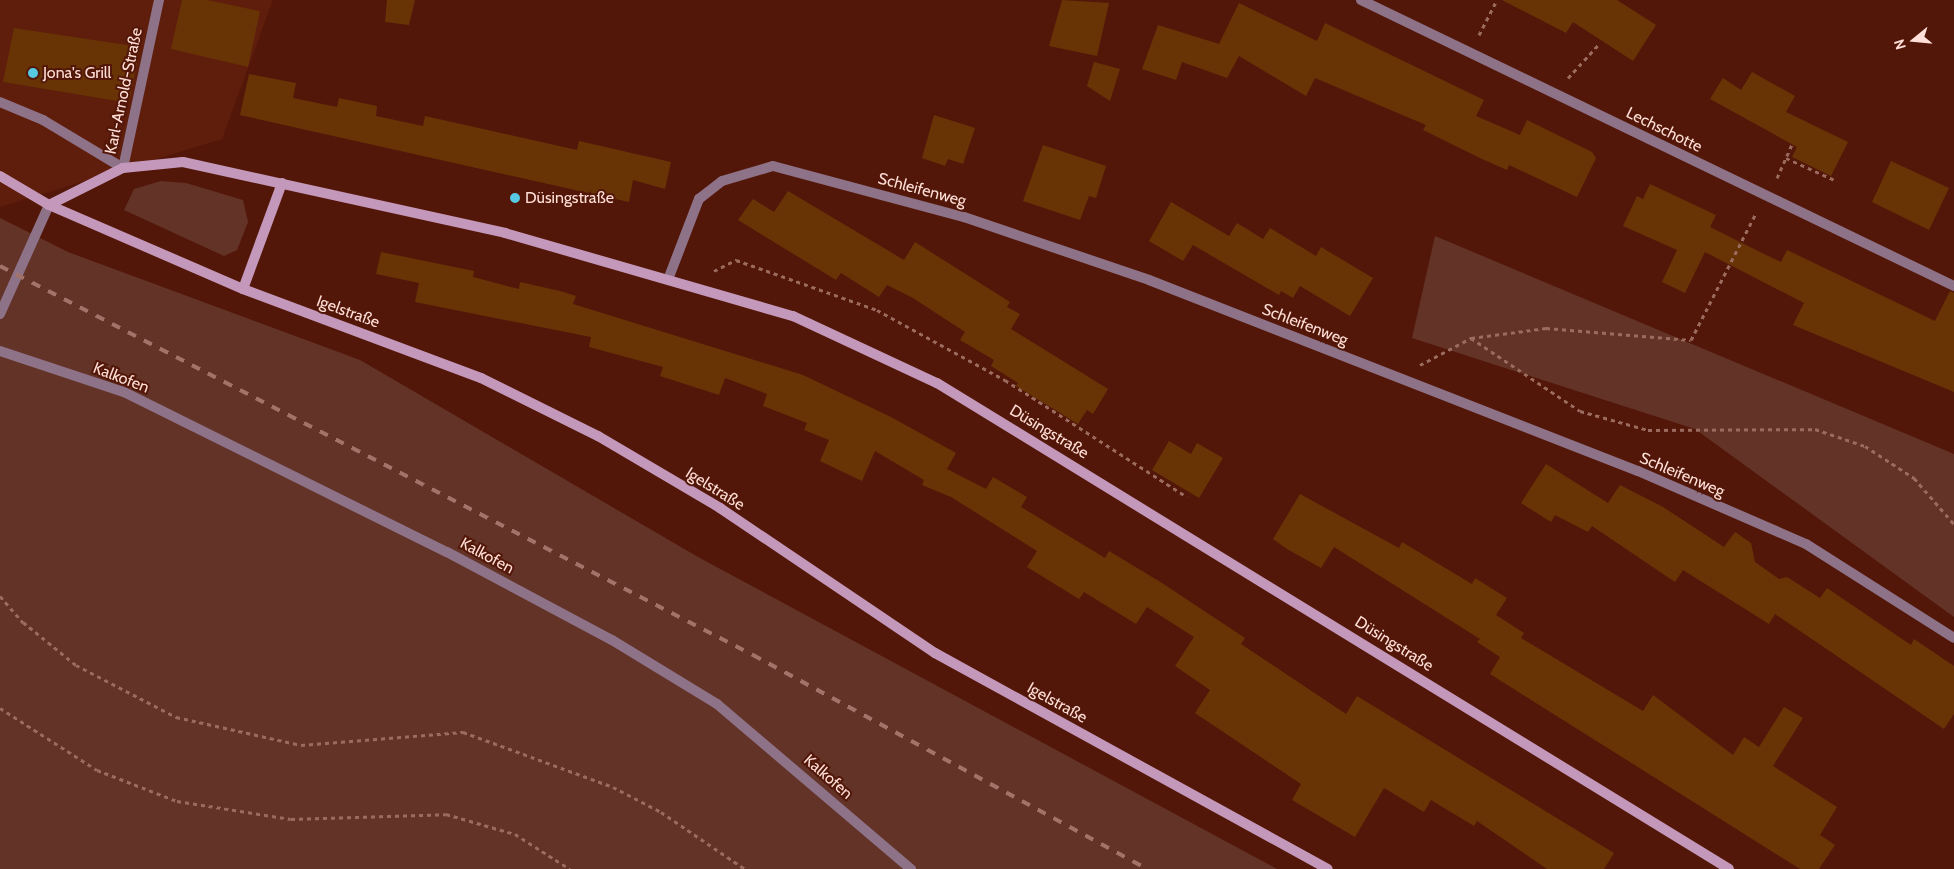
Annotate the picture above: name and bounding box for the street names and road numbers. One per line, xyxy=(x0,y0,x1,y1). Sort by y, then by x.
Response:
street label: Karl-Arnold-Straße xyxy=(101,26,147,156)
street label: Lechschotte xyxy=(1623,103,1705,157)
street label: Schleifenweg xyxy=(876,169,968,211)
street label: Igelstraße xyxy=(314,292,382,332)
street label: Schleifenweg xyxy=(1259,300,1351,350)
street label: Kalkofen xyxy=(90,359,152,397)
street label: Düsingstraße xyxy=(1006,401,1092,463)
street label: Schleifenweg xyxy=(1637,449,1727,501)
street label: Igelstraße xyxy=(682,463,748,515)
street label: Kalkofen xyxy=(457,534,517,578)
street label: Düsingstraße xyxy=(1351,612,1437,676)
street label: Igelstraße xyxy=(1024,679,1090,727)
street label: Kalkofen xyxy=(800,751,856,803)

